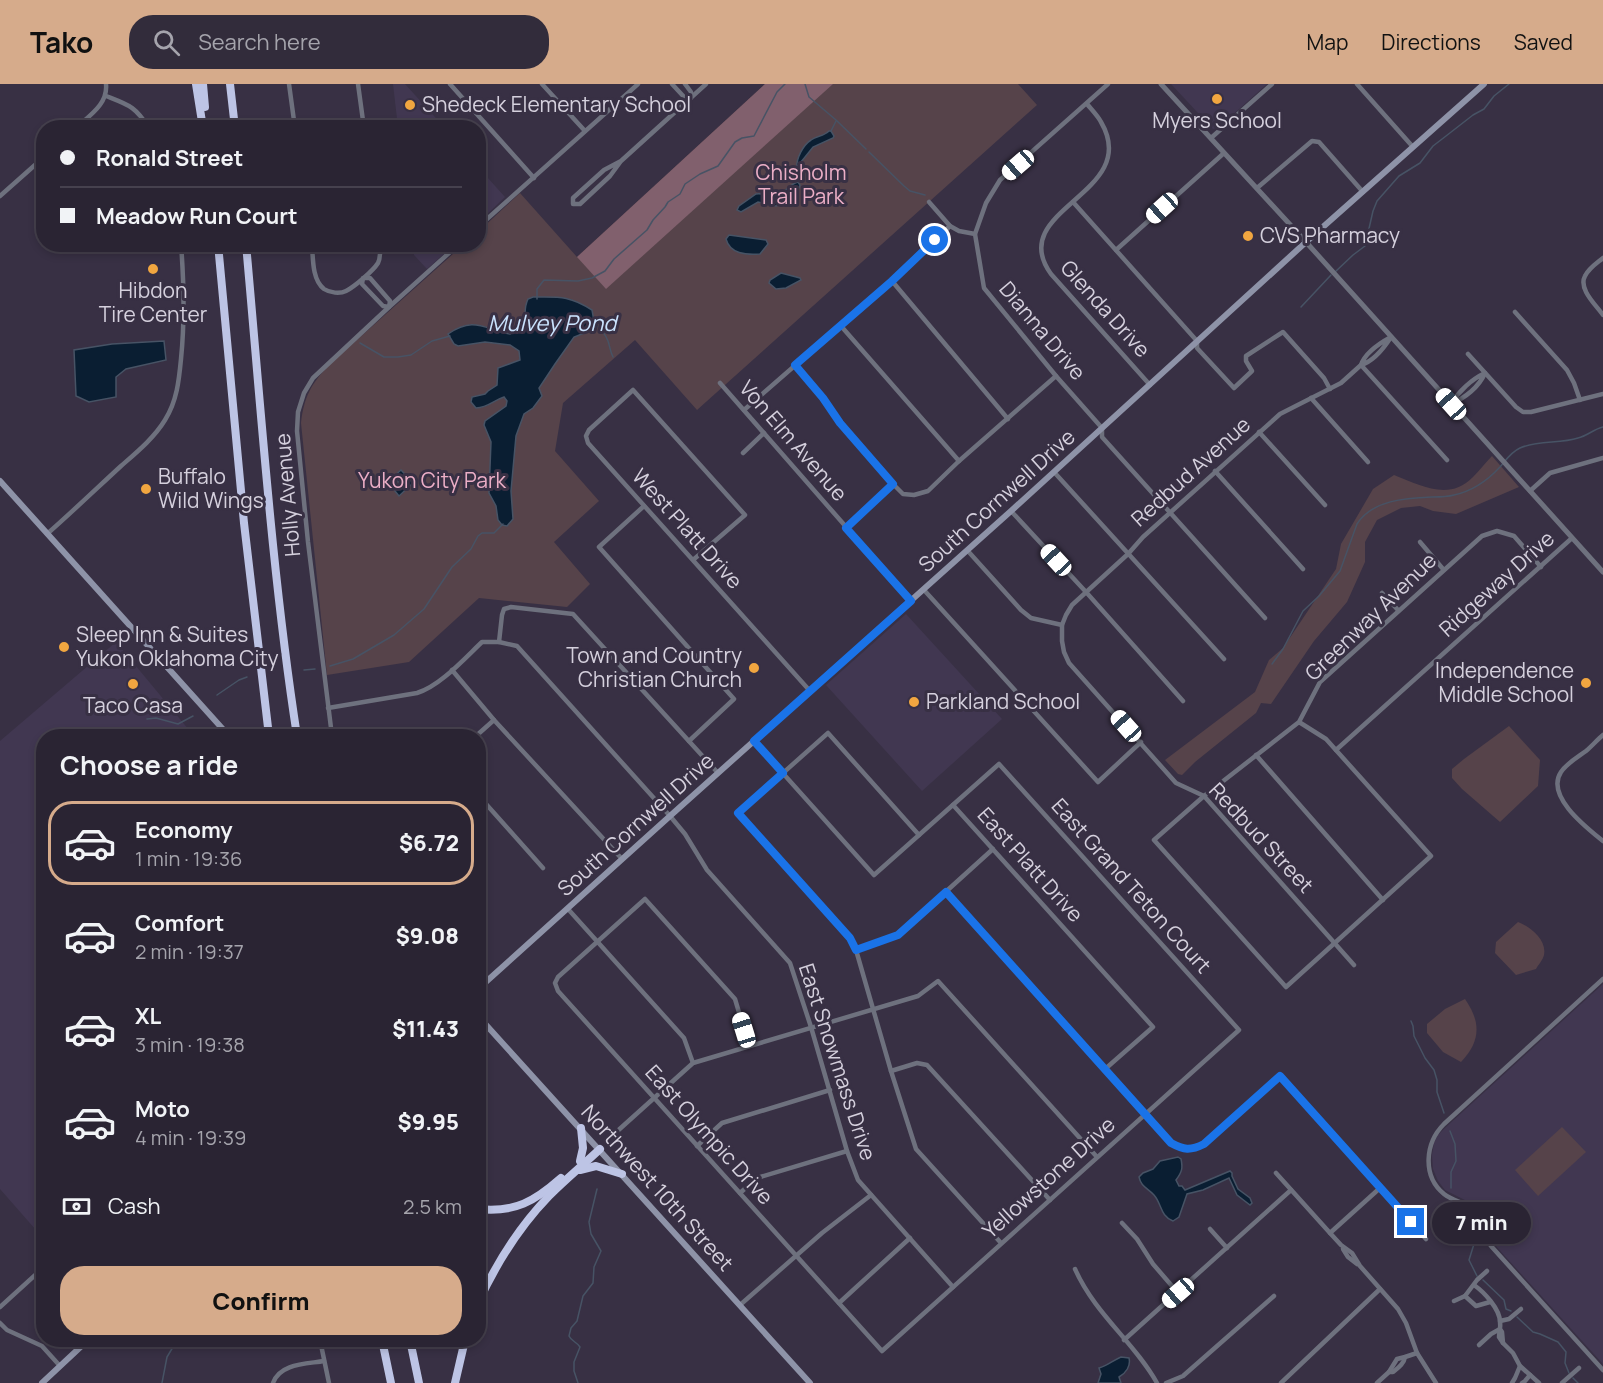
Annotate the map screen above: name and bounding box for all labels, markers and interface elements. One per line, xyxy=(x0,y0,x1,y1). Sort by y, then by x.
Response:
search box xyxy=(129,15,549,69)
text: Tako xyxy=(30,23,93,61)
icon: search xyxy=(150,26,183,59)
text: Search here xyxy=(198,27,321,57)
text: Map xyxy=(1307,28,1348,56)
text: Directions xyxy=(1381,28,1481,56)
text: Saved xyxy=(1514,28,1573,56)
place label: Shedeck Elementary School xyxy=(422,90,691,118)
marker: Myers School xyxy=(1210,92,1224,106)
marker: Shedeck Elementary School xyxy=(403,98,417,112)
place label: Myers School xyxy=(1152,106,1282,134)
text: Ronald Street xyxy=(96,143,243,173)
car xyxy=(999,146,1037,184)
park label: Chisholm Trail Park xyxy=(755,158,847,210)
car xyxy=(1143,189,1181,227)
text: Meadow Run Court xyxy=(96,201,298,231)
place label: CVS Pharmacy xyxy=(1260,221,1400,249)
route start xyxy=(921,226,948,253)
marker: CVS Pharmacy xyxy=(1241,229,1255,243)
street label: Glenda Drive xyxy=(1055,254,1157,363)
marker: Hibdon Tire Center xyxy=(146,262,160,276)
street label: Dianna Drive xyxy=(993,275,1092,386)
place label: Hibdon Tire Center xyxy=(99,276,208,328)
water label: Mulvey Pond xyxy=(488,308,619,338)
street label: Von Elm Avenue xyxy=(734,374,854,507)
car xyxy=(1432,385,1470,423)
street label: Redbud Avenue xyxy=(1125,410,1256,532)
street label: South Cornwell Drive xyxy=(912,422,1081,578)
street label: Holly Avenue xyxy=(268,432,306,558)
place label: Buffalo Wild Wings xyxy=(158,462,264,514)
street label: West Platt Drive xyxy=(626,462,749,594)
park label: Yukon City Park xyxy=(358,466,506,494)
marker: Buffalo Wild Wings xyxy=(139,482,153,496)
street label: Ridgeway Drive xyxy=(1433,524,1560,642)
car xyxy=(1037,541,1075,579)
street label: Greenway Avenue xyxy=(1299,546,1442,686)
place label: Sleep Inn & Suites Yukon Oklahoma City xyxy=(76,620,278,672)
marker: Sleep Inn & Suites Yukon Oklahoma City xyxy=(57,640,71,654)
place label: Town and Country Christian Church xyxy=(566,641,742,693)
place label: Independence Middle School xyxy=(1435,656,1574,708)
marker: Town and Country Christian Church xyxy=(747,661,761,675)
marker: Independence Middle School xyxy=(1579,676,1593,690)
marker: Taco Casa xyxy=(126,677,140,691)
place label: Parkland School xyxy=(926,687,1080,715)
place label: Taco Casa xyxy=(83,691,183,719)
marker: Parkland School xyxy=(907,695,921,709)
car xyxy=(1107,707,1145,745)
text: Choose a ride xyxy=(60,746,238,783)
street label: South Cornwell Drive xyxy=(551,746,720,902)
street label: Redbud Street xyxy=(1203,776,1320,898)
street label: East Grand Teton Court xyxy=(1046,792,1218,979)
street label: East Platt Drive xyxy=(972,801,1090,928)
text: Economy xyxy=(135,815,233,845)
icon: car xyxy=(63,816,117,870)
text: $6.72 xyxy=(399,828,459,858)
text: 1 min · 19:36 xyxy=(135,845,243,872)
text: Comfort xyxy=(135,908,224,938)
icon: car xyxy=(63,909,117,963)
text: $9.08 xyxy=(396,921,459,951)
text: 2 min · 19:37 xyxy=(135,938,244,965)
street label: East Snowmass Drive xyxy=(793,960,883,1164)
text: XL xyxy=(135,1001,161,1031)
icon: car xyxy=(63,1002,117,1056)
car xyxy=(730,1010,758,1050)
text: $11.43 xyxy=(392,1014,459,1044)
text: 3 min · 19:38 xyxy=(135,1031,245,1058)
street label: East Olympic Drive xyxy=(640,1059,780,1210)
text: Moto xyxy=(135,1094,190,1124)
icon: car xyxy=(63,1095,117,1149)
street label: Northwest 10th Street xyxy=(576,1098,740,1276)
text: $9.95 xyxy=(398,1107,459,1137)
street label: Yellowstone Drive xyxy=(976,1110,1121,1244)
text: 4 min · 19:39 xyxy=(135,1124,247,1151)
icon: cash xyxy=(60,1190,93,1223)
text: Cash xyxy=(108,1191,161,1221)
text: 2.5 km xyxy=(403,1193,462,1220)
callout: 7 min xyxy=(1432,1201,1531,1243)
route end xyxy=(1397,1208,1424,1235)
text: 7 min xyxy=(1456,1209,1507,1236)
button: Confirm xyxy=(60,1266,462,1335)
car xyxy=(1159,1274,1197,1312)

